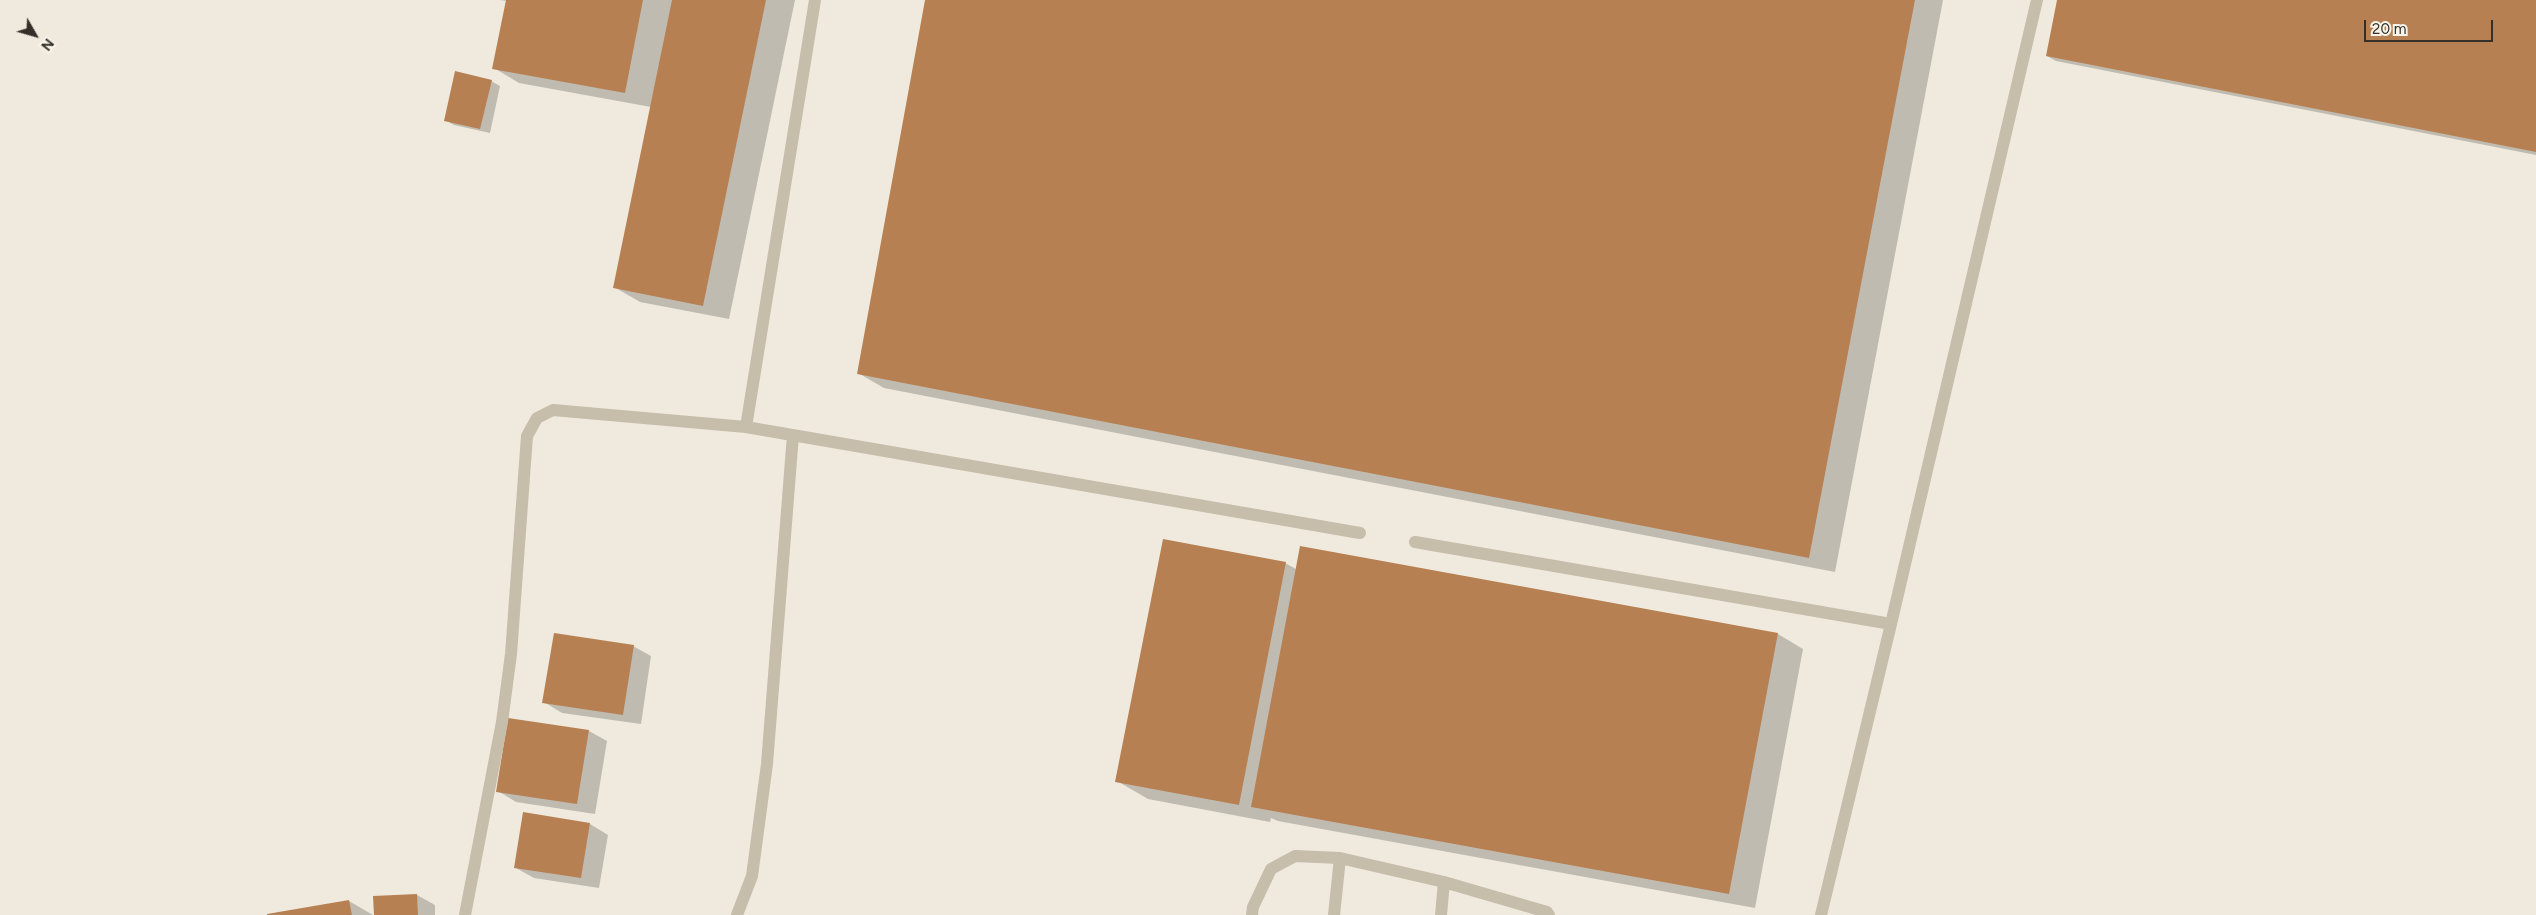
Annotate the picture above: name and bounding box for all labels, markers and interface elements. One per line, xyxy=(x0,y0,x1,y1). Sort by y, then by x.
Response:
north arrow xyxy=(10,10,60,60)
scale bar xyxy=(2366,10,2495,42)
text: 20 m xyxy=(2372,20,2406,38)
text: N xyxy=(37,35,57,54)

